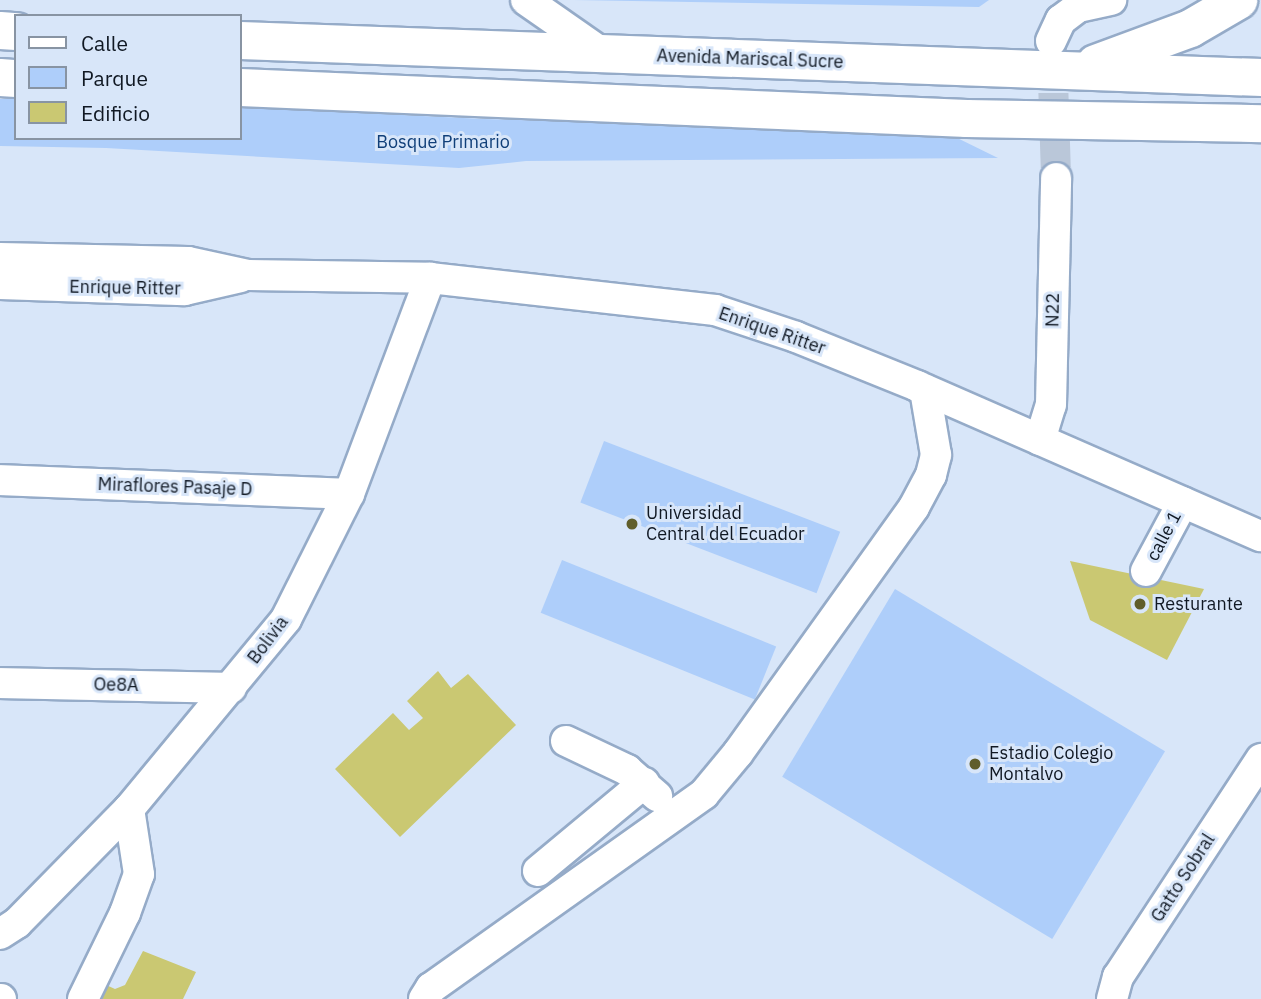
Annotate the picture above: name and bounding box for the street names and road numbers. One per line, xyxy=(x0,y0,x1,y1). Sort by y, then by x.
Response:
street label: Avenida Mariscal Sucre xyxy=(656,45,844,73)
street label: Enrique Ritter xyxy=(69,276,181,300)
street label: N22 xyxy=(1042,293,1064,327)
street label: Enrique Ritter xyxy=(716,303,828,359)
street label: Miraflores Pasaje D xyxy=(97,474,253,500)
street label: calle 1 xyxy=(1142,507,1186,565)
street label: Bolivia xyxy=(243,612,293,668)
street label: Oe8A xyxy=(93,674,139,696)
street label: Gatto Sobral xyxy=(1146,830,1220,926)

